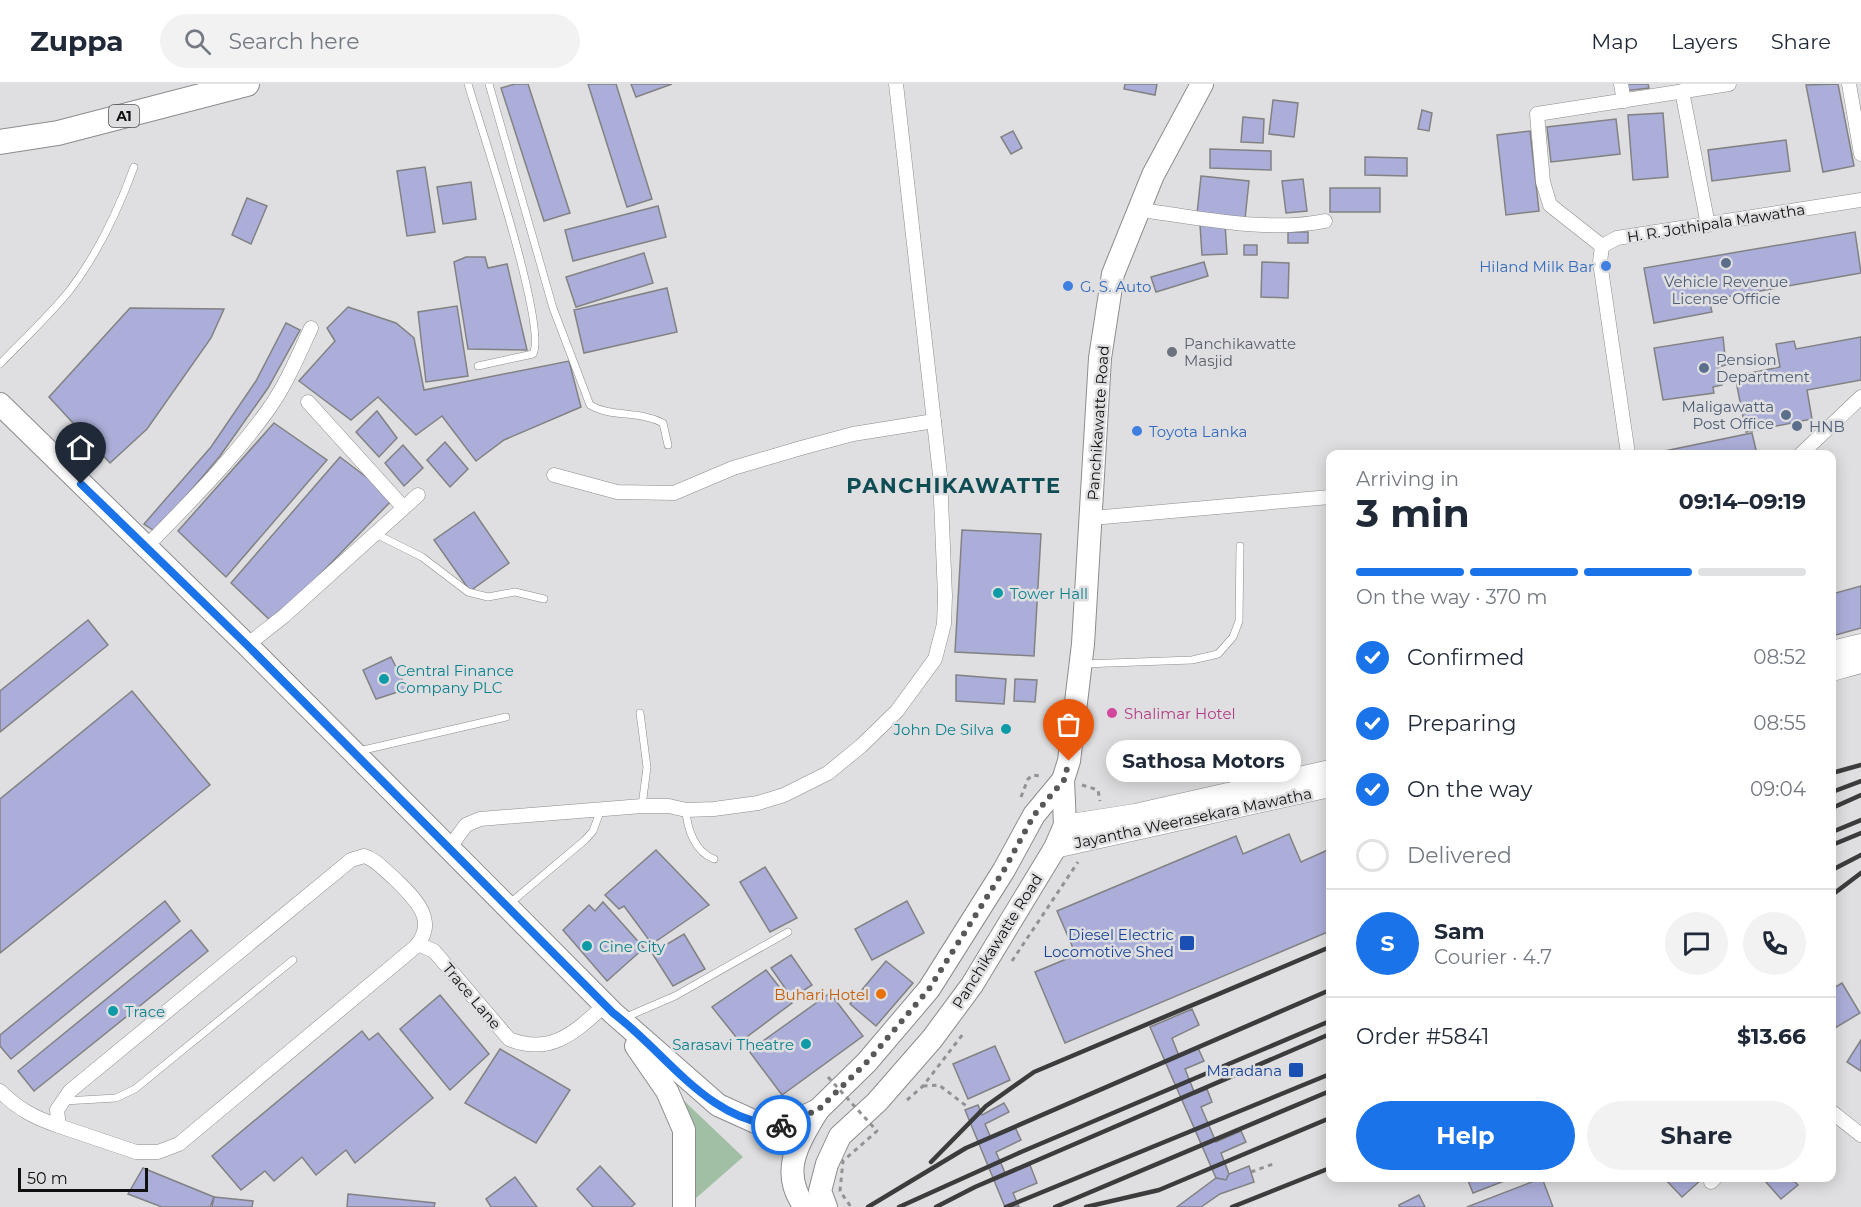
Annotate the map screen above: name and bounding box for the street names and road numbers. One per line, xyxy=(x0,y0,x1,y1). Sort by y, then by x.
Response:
road number: A1 xyxy=(109,105,139,127)
street label: H. R. Jothipala Mawatha xyxy=(1626,200,1806,246)
street label: Panchikawatte Road xyxy=(1083,345,1113,501)
street label: Jayantha Weerasekara Mawatha xyxy=(1072,784,1313,853)
street label: Panchikawatte Road xyxy=(948,870,1046,1012)
street label: Trace Lane xyxy=(439,959,505,1033)

